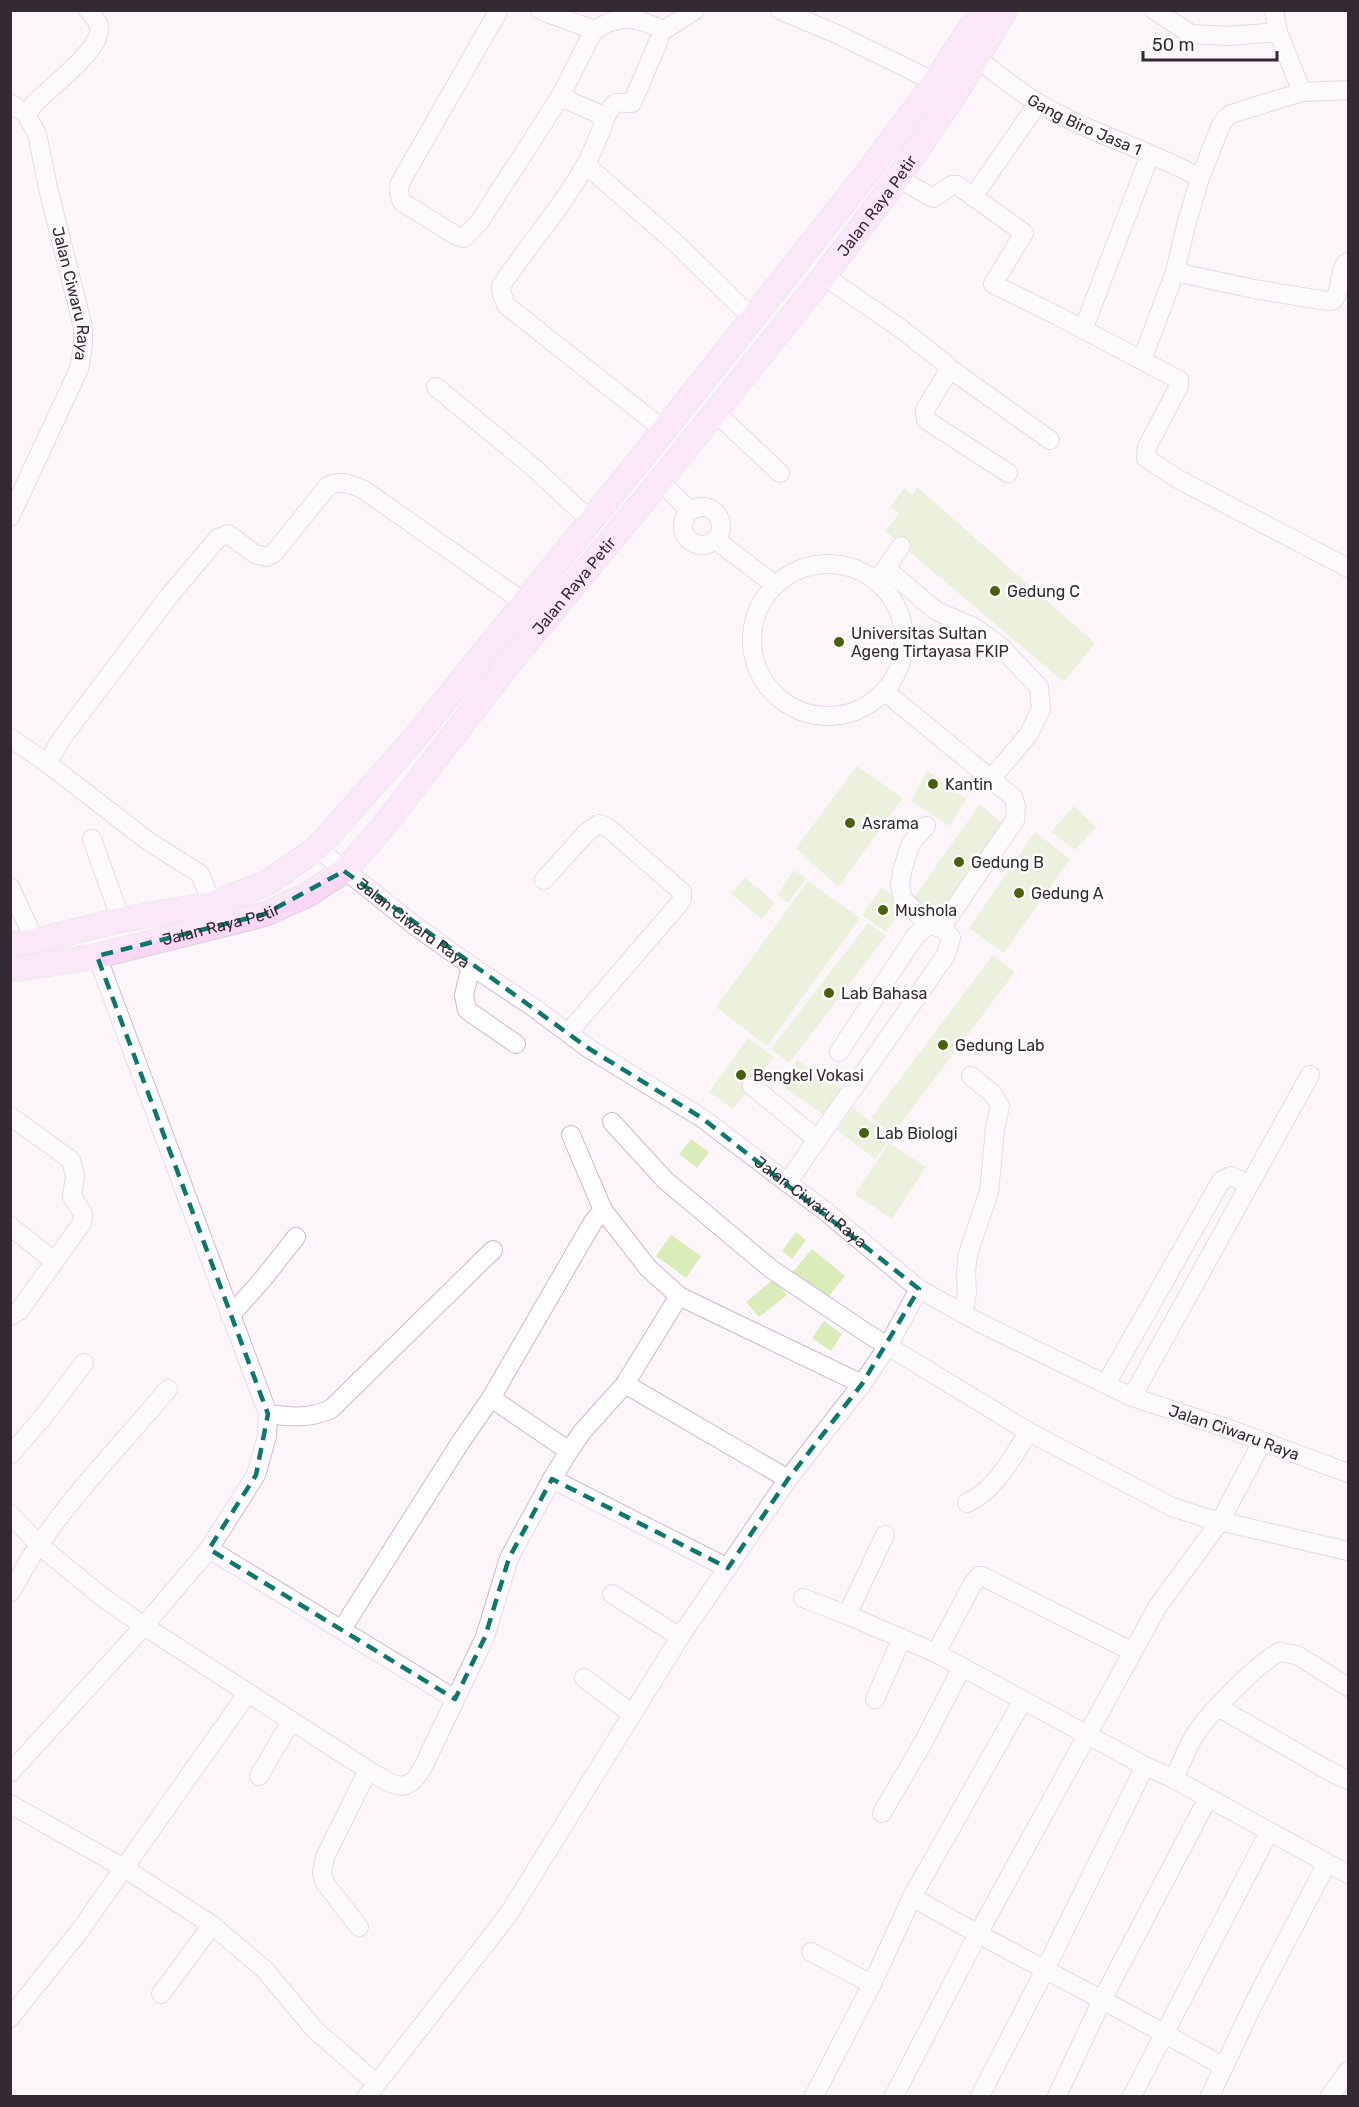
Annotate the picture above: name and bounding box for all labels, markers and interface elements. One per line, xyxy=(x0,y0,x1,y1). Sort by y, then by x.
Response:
scale bar xyxy=(1143,24,1276,62)
text: 50 m xyxy=(1152,34,1195,56)
street label: Gang Biro Jasa 1 xyxy=(1024,89,1144,159)
street label: Jalan Raya Petir xyxy=(833,151,920,260)
street label: Jalan Ciwaru Raya xyxy=(49,224,93,362)
street label: Jalan Raya Petir xyxy=(528,533,620,638)
place label: Gedung C xyxy=(1007,582,1080,601)
marker: Gedung C xyxy=(988,584,1002,598)
place label: Universitas Sultan Ageng Tirtayasa FKIP xyxy=(851,624,1009,661)
marker: Universitas Sultan Ageng Tirtayasa FKIP xyxy=(832,635,846,649)
place label: Kantin xyxy=(945,775,993,794)
marker: Kantin xyxy=(926,777,940,791)
place label: Asrama xyxy=(862,814,919,833)
marker: Asrama xyxy=(843,816,857,830)
place label: Gedung B xyxy=(971,853,1044,872)
marker: Gedung B xyxy=(952,855,966,869)
street label: Jalan Ciwaru Raya xyxy=(353,874,474,972)
place label: Gedung A xyxy=(1031,884,1104,903)
marker: Gedung A xyxy=(1012,886,1026,900)
street label: Jalan Raya Petir xyxy=(160,899,283,949)
place label: Mushola xyxy=(895,901,957,920)
marker: Mushola xyxy=(876,903,890,917)
place label: Lab Bahasa xyxy=(841,984,927,1003)
marker: Lab Bahasa xyxy=(822,986,836,1000)
place label: Gedung Lab xyxy=(955,1036,1045,1055)
marker: Gedung Lab xyxy=(936,1038,950,1052)
place label: Bengkel Vokasi xyxy=(753,1066,864,1085)
marker: Bengkel Vokasi xyxy=(734,1068,748,1082)
place label: Lab Biologi xyxy=(876,1124,958,1143)
marker: Lab Biologi xyxy=(857,1126,871,1140)
street label: Jalan Ciwaru Raya xyxy=(751,1152,871,1251)
street label: Jalan Ciwaru Raya xyxy=(1166,1400,1302,1464)

